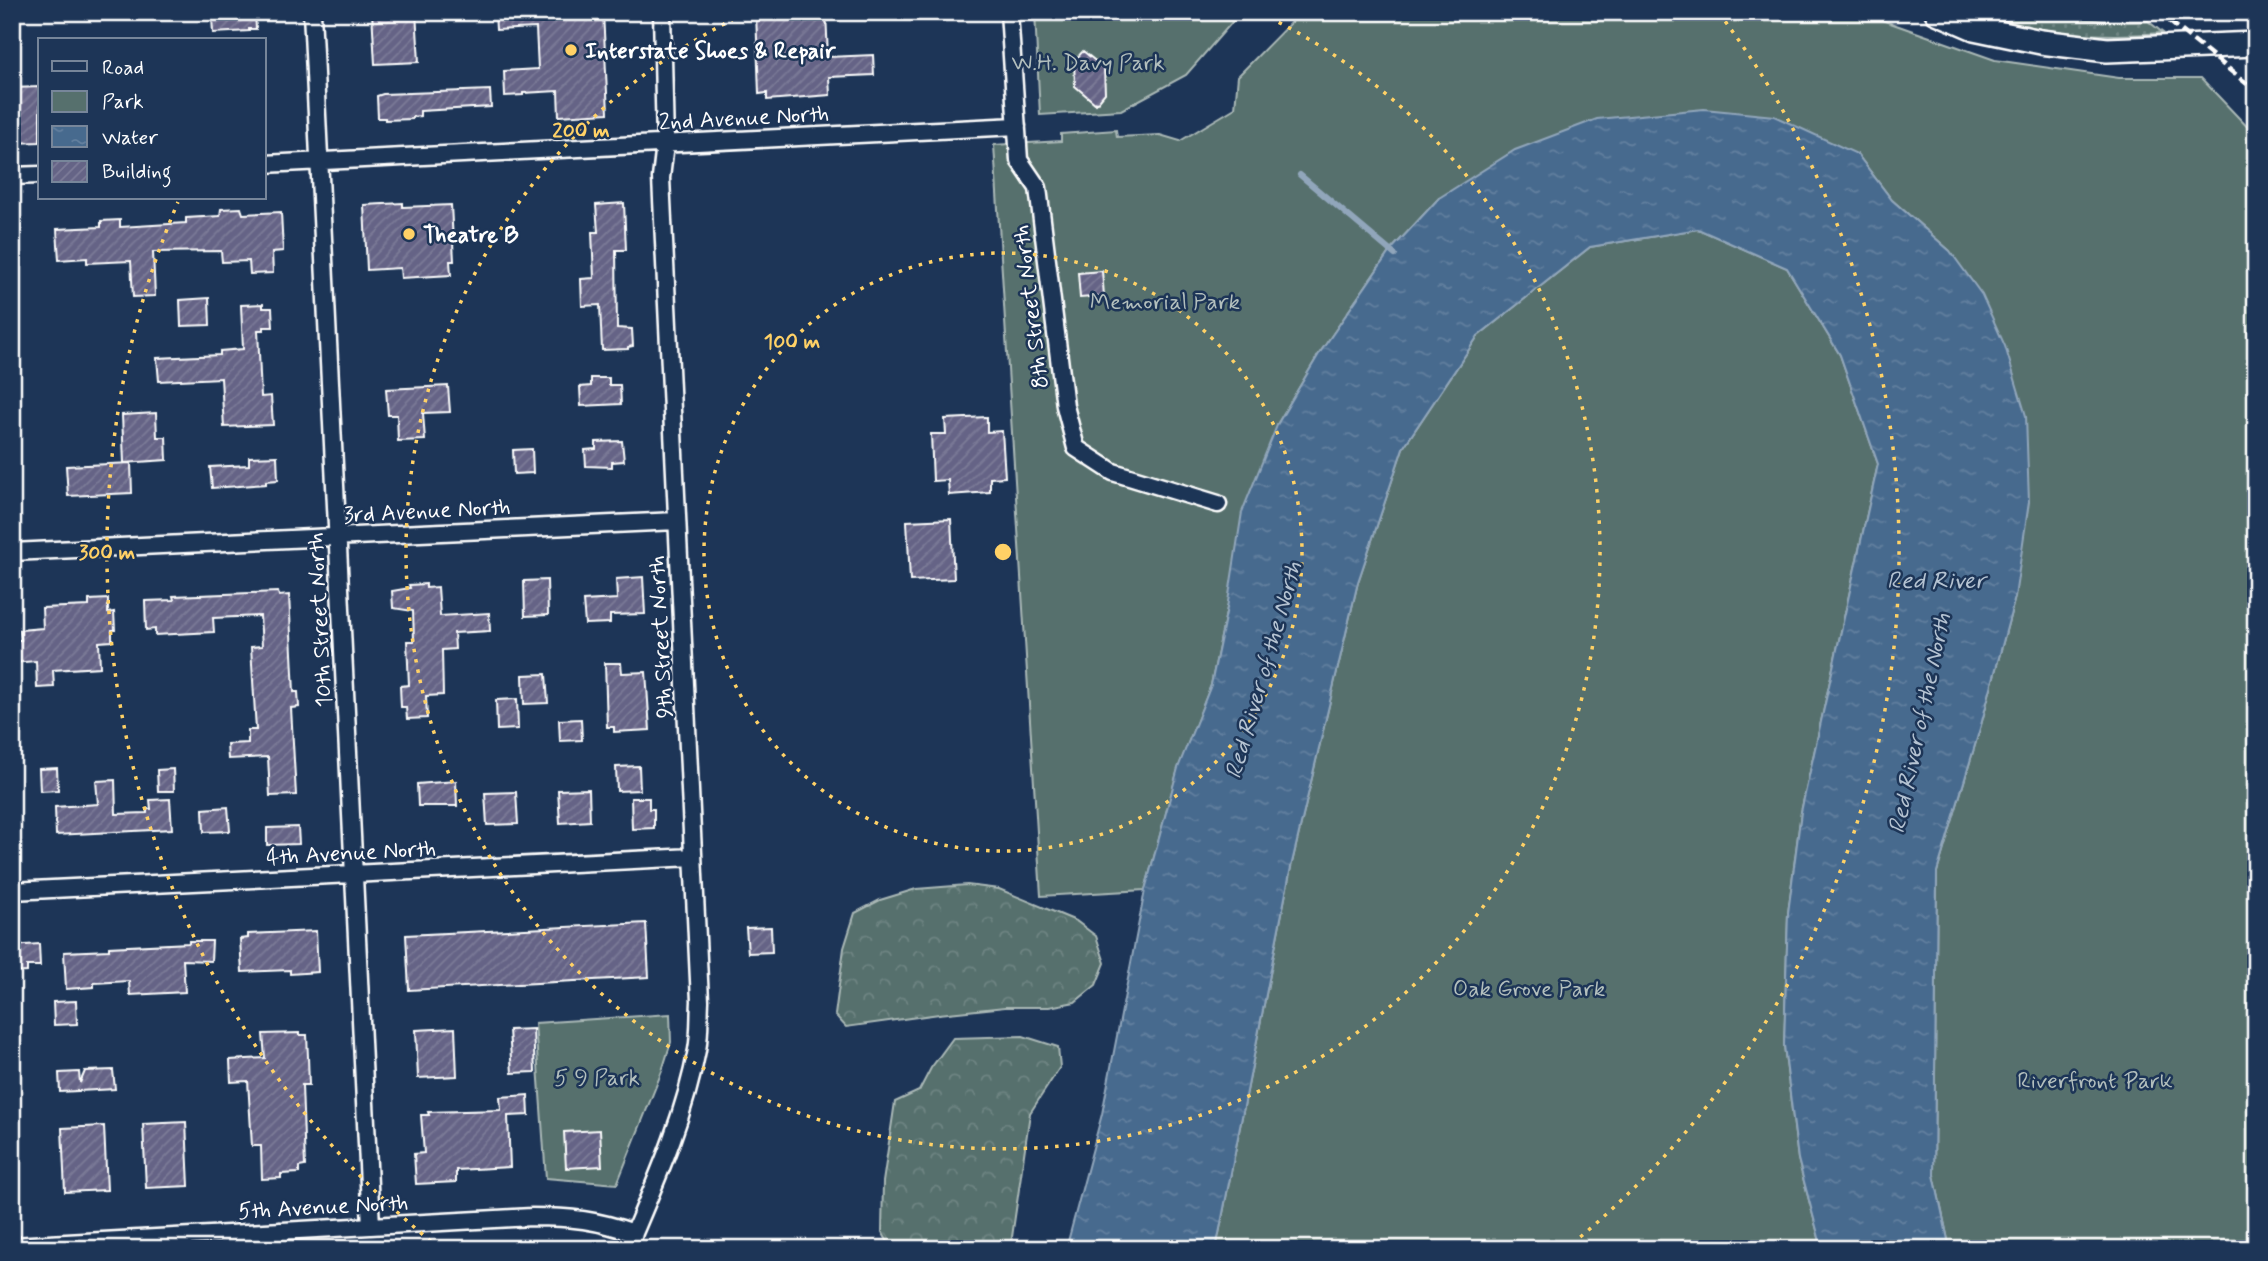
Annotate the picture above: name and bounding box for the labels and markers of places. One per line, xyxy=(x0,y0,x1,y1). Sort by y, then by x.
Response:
place label: Interstate Shoes & Repair xyxy=(585,37,837,67)
marker: Interstate Shoes & Repair xyxy=(563,42,579,58)
place label: Theatre B xyxy=(423,221,519,251)
marker: Theatre B xyxy=(401,226,417,242)
centre of rings xyxy=(991,540,1015,564)

